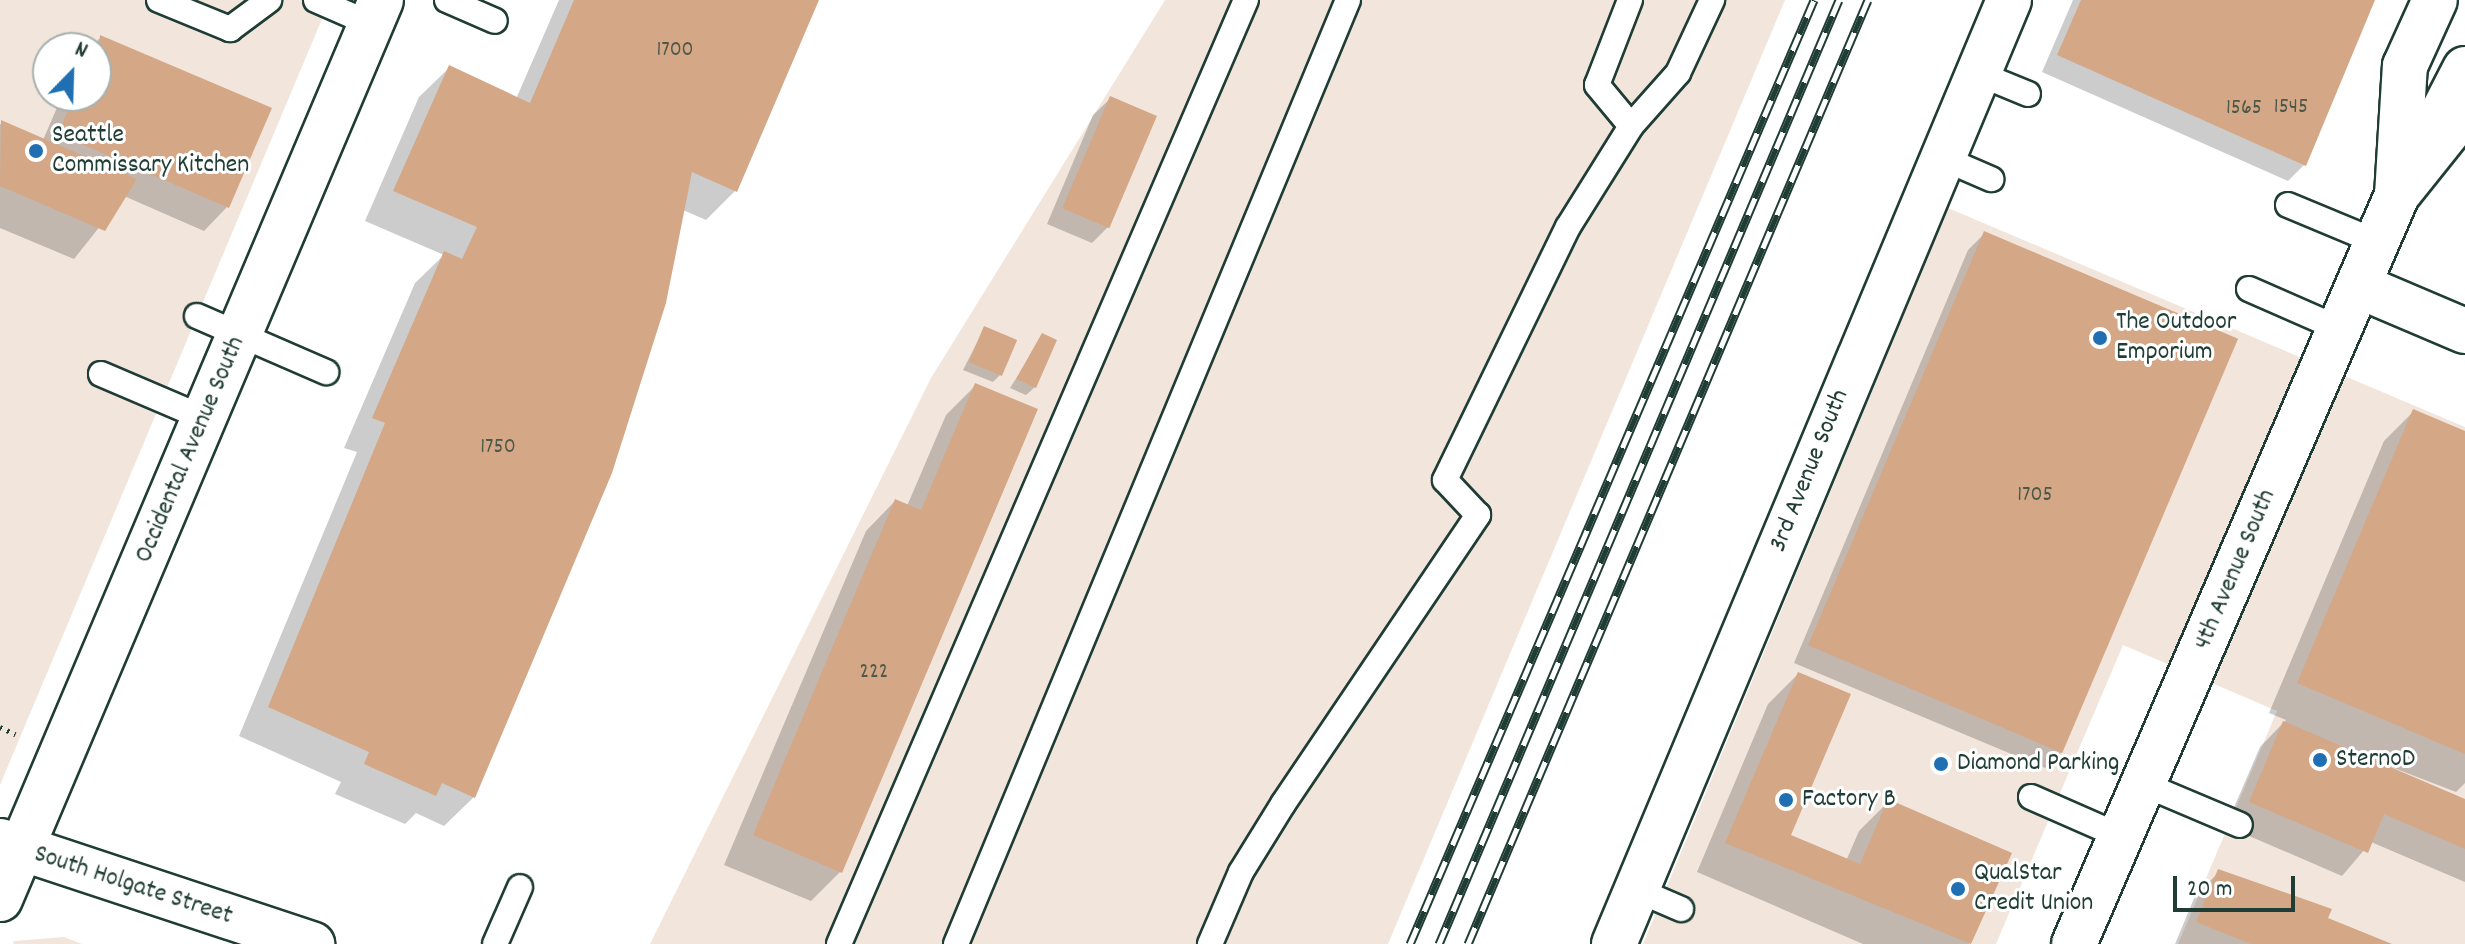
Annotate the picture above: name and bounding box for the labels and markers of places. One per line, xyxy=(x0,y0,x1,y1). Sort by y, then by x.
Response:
place label: Seattle Commissary Kitchen xyxy=(52,120,249,182)
marker: Seattle Commissary Kitchen xyxy=(27,142,45,160)
place label: The Outdoor Emporium xyxy=(2116,307,2236,368)
marker: The Outdoor Emporium xyxy=(2091,329,2109,347)
place label: SternoD xyxy=(2336,744,2415,776)
place label: Diamond Parking xyxy=(1957,748,2119,780)
marker: SternoD xyxy=(2311,751,2329,769)
marker: Diamond Parking xyxy=(1932,755,1950,773)
place label: Factory B xyxy=(1802,784,1896,816)
marker: Factory B xyxy=(1777,791,1795,809)
place label: QualStar Credit Union xyxy=(1974,858,2093,920)
marker: QualStar Credit Union xyxy=(1949,880,1967,898)

